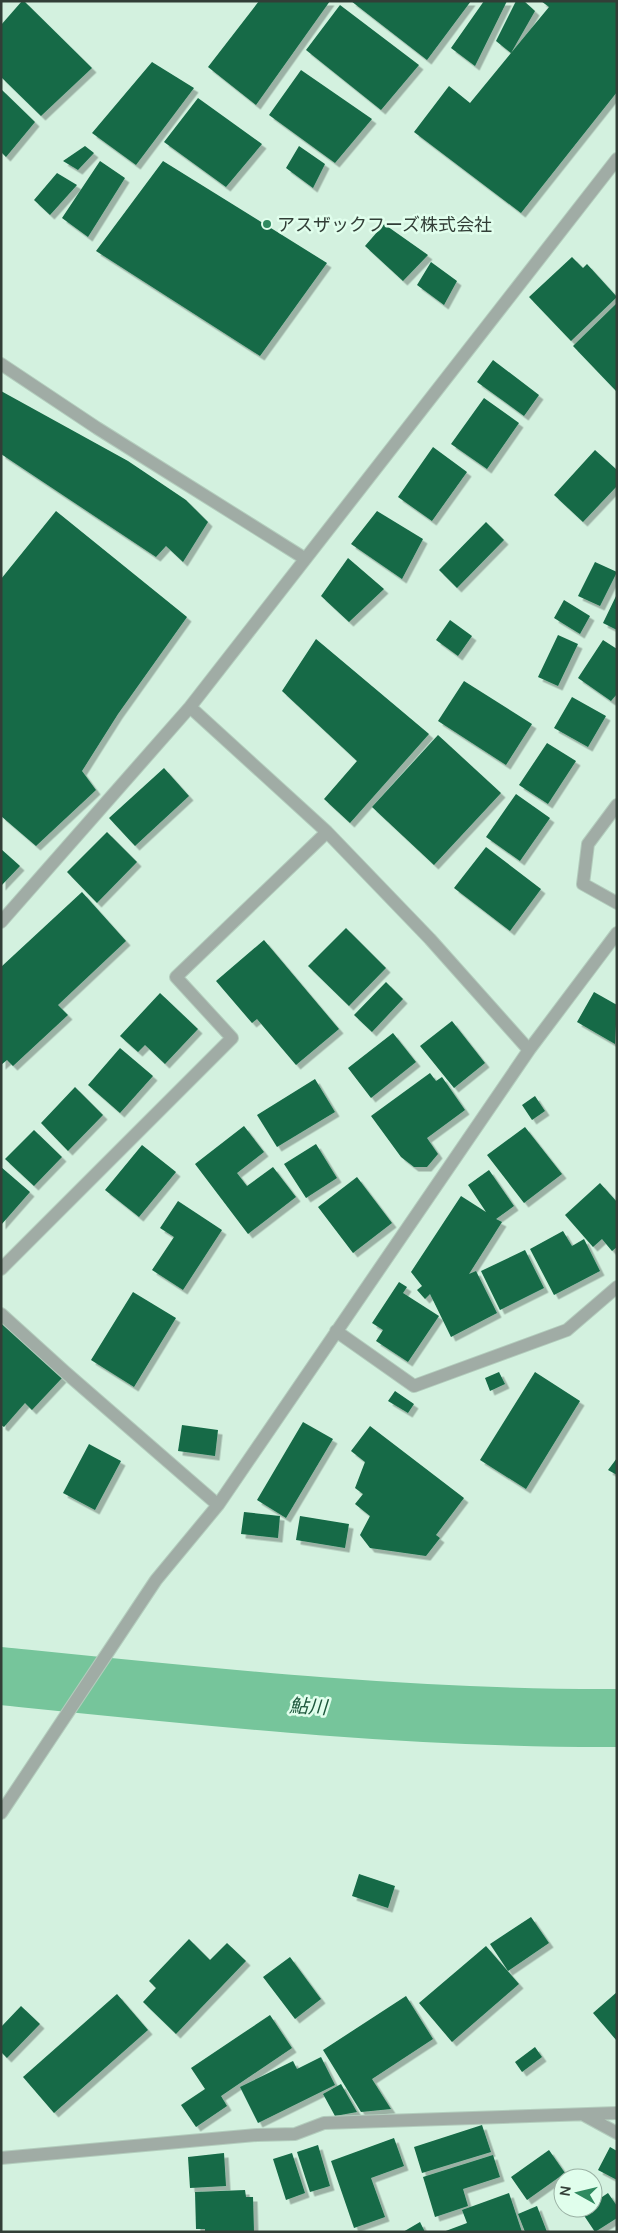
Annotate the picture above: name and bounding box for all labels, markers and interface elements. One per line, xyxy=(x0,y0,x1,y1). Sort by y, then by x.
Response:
place label: アスザックフーズ株式会社 xyxy=(277,212,492,236)
marker: アスザックフーズ株式会社 xyxy=(261,218,273,230)
water label: 鮎川 xyxy=(288,1692,330,1720)
north arrow xyxy=(553,2168,603,2218)
text: N xyxy=(555,2185,575,2197)

